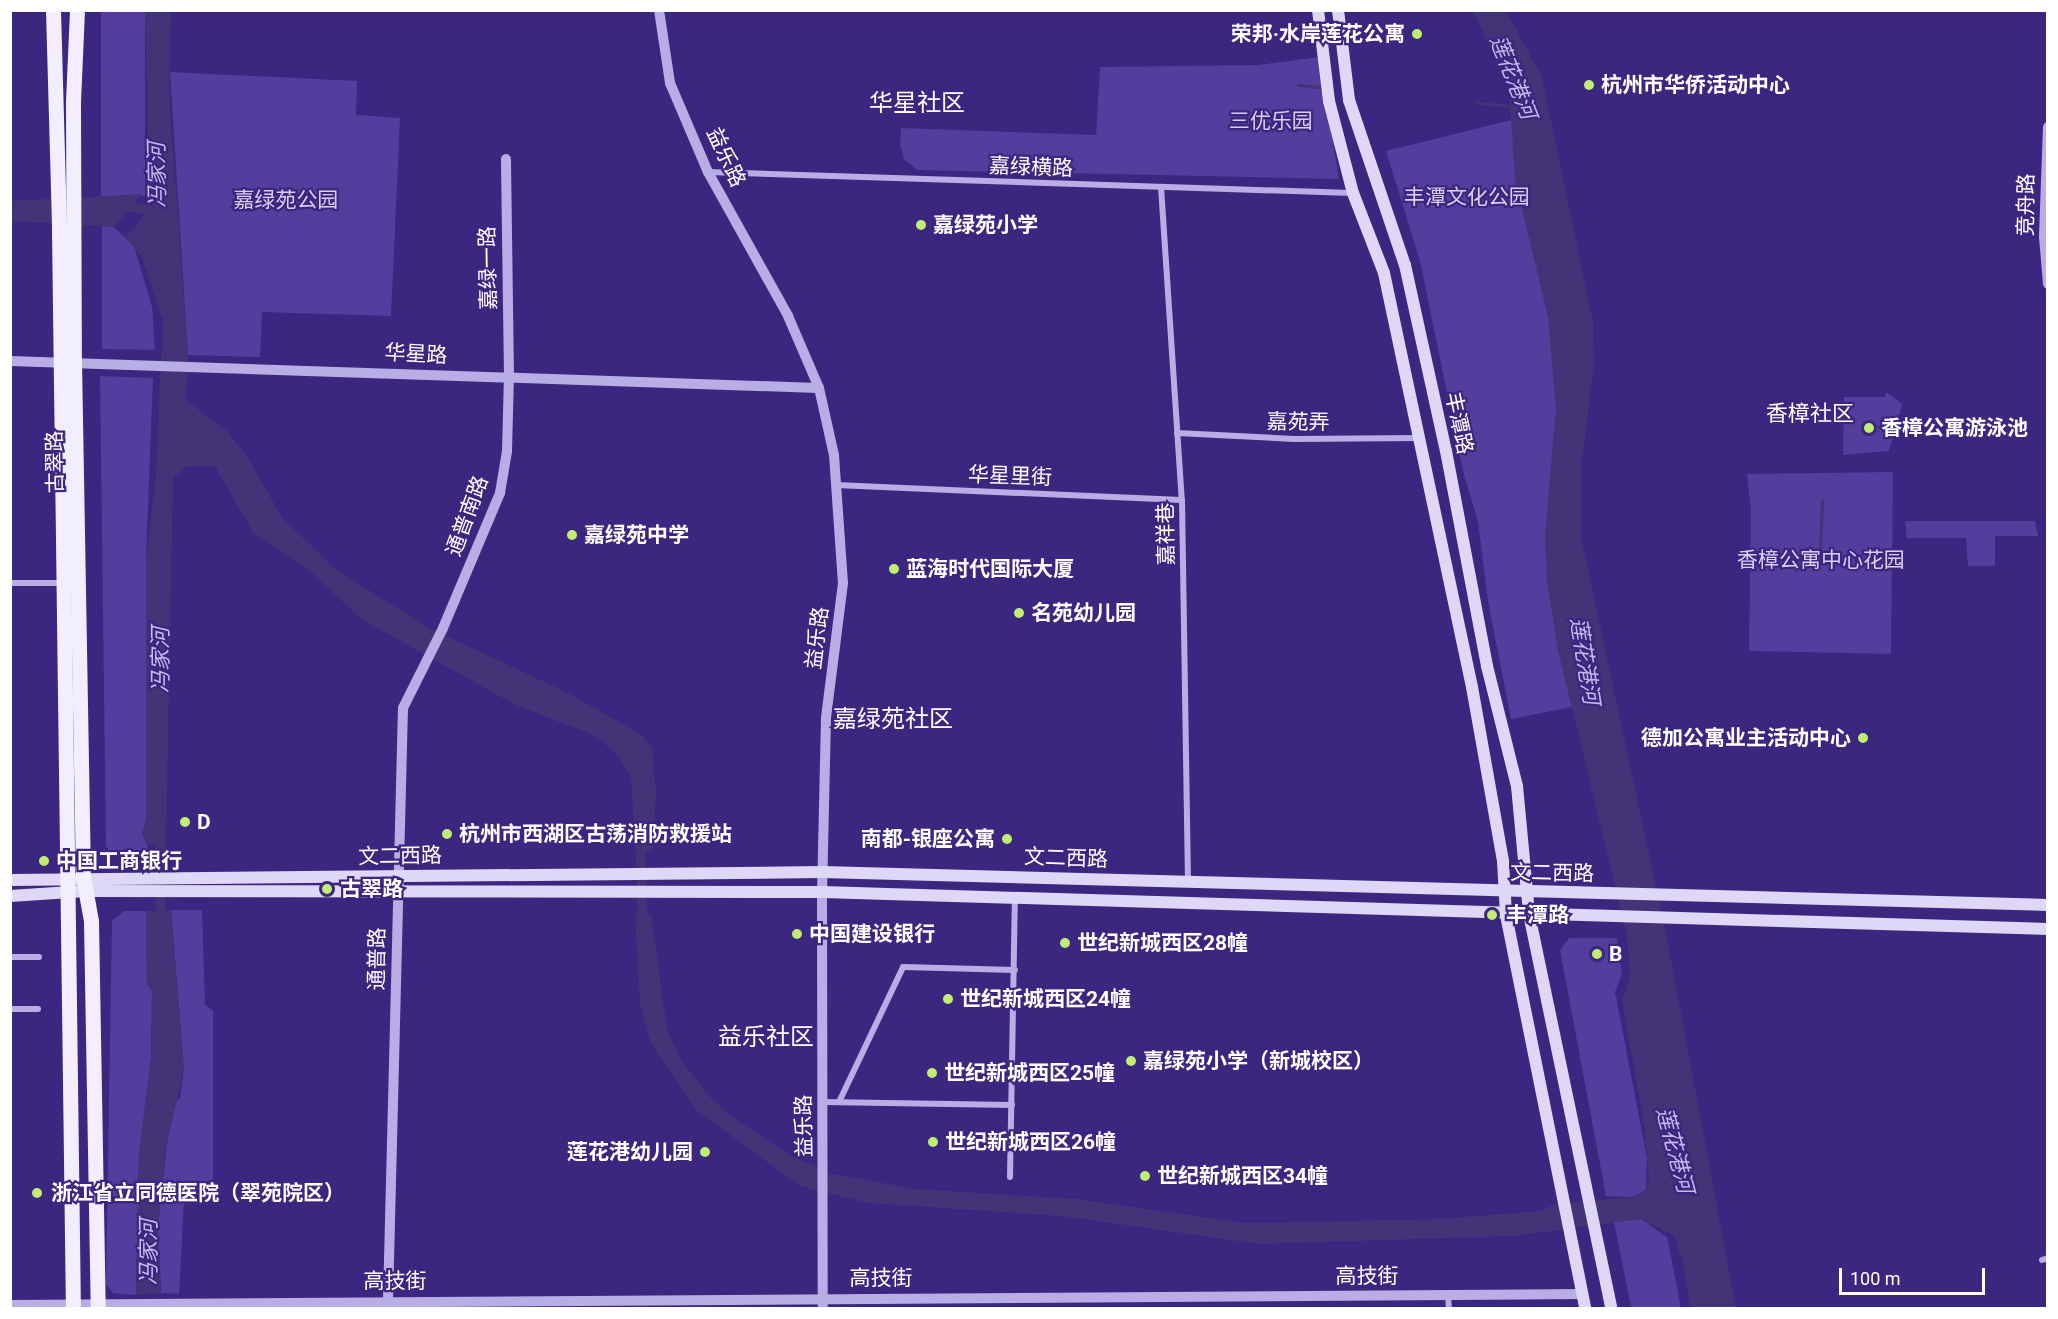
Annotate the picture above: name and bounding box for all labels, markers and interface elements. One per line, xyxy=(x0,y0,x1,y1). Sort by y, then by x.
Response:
place label: 荣邦·水岸莲花公寓 xyxy=(1231,21,1405,47)
marker: 荣邦·水岸莲花公寓 xyxy=(1410,27,1424,41)
water label: 莲花港河 xyxy=(1484,31,1542,123)
place label: 杭州市华侨活动中心 xyxy=(1601,72,1790,98)
marker: 杭州市华侨活动中心 xyxy=(1582,78,1596,92)
district label: 华星社区 xyxy=(869,90,965,118)
park label: 三优乐园 xyxy=(1229,108,1313,134)
street label: 益乐路 xyxy=(701,123,751,191)
water label: 冯家河 xyxy=(143,142,171,208)
street label: 嘉绿横路 xyxy=(989,153,1073,181)
street label: 竞舟路 xyxy=(2013,173,2039,237)
park label: 丰潭文化公园 xyxy=(1404,184,1530,210)
park label: 嘉绿苑公园 xyxy=(234,187,338,213)
place label: 嘉绿苑小学 xyxy=(933,212,1038,238)
marker: 嘉绿苑小学 xyxy=(914,218,928,232)
street label: 嘉绿一路 xyxy=(475,226,501,310)
street label: 华星路 xyxy=(384,340,448,368)
street label: 丰潭路 xyxy=(1440,390,1478,456)
district label: 香樟社区 xyxy=(1766,401,1854,427)
street label: 嘉苑弄 xyxy=(1266,409,1330,435)
place label: 香樟公寓游泳池 xyxy=(1881,415,2028,441)
marker: 香樟公寓游泳池 xyxy=(1862,421,1876,435)
street label: 古翠路 xyxy=(42,430,68,494)
street label: 华星里街 xyxy=(968,462,1052,490)
street label: 通普南路 xyxy=(441,472,493,560)
street label: 嘉祥巷 xyxy=(1153,502,1179,566)
place label: 嘉绿苑中学 xyxy=(584,522,689,548)
marker: 嘉绿苑中学 xyxy=(565,528,579,542)
park label: 香樟公寓中心花园 xyxy=(1737,547,1905,573)
place label: 蓝海时代国际大厦 xyxy=(906,556,1074,582)
marker: 蓝海时代国际大厦 xyxy=(887,562,901,576)
place label: 名苑幼儿园 xyxy=(1031,600,1136,626)
street label: 益乐路 xyxy=(801,605,833,671)
marker: 名苑幼儿园 xyxy=(1012,606,1026,620)
water label: 莲花港河 xyxy=(1565,615,1605,707)
water label: 冯家河 xyxy=(148,627,174,693)
district label: 嘉绿苑社区 xyxy=(833,706,953,734)
place label: 德加公寓业主活动中心 xyxy=(1641,725,1851,751)
marker: 德加公寓业主活动中心 xyxy=(1856,731,1870,745)
place label: D xyxy=(197,809,211,835)
marker: D xyxy=(178,815,192,829)
place label: 杭州市西湖区古荡消防救援站 xyxy=(459,821,732,847)
place label: 南都-银座公寓 xyxy=(861,826,995,852)
marker: 杭州市西湖区古荡消防救援站 xyxy=(440,827,454,841)
marker: 南都-银座公寓 xyxy=(1000,832,1014,846)
street label: 文二西路 xyxy=(358,843,442,869)
street label: 文二西路 xyxy=(1024,844,1108,872)
place label: 中国工商银行 xyxy=(56,848,182,874)
marker: 中国工商银行 xyxy=(37,854,51,868)
street label: 文二西路 xyxy=(1510,860,1594,886)
place label: 古翠路 xyxy=(340,876,403,902)
marker: 古翠路 xyxy=(318,880,336,898)
place label: 丰潭路 xyxy=(1506,902,1569,928)
marker: 丰潭路 xyxy=(1483,906,1501,924)
place label: 中国建设银行 xyxy=(809,921,935,947)
street label: 通普路 xyxy=(364,927,390,991)
marker: 中国建设银行 xyxy=(790,927,804,941)
place label: 世纪新城西区28幢 xyxy=(1077,930,1248,956)
marker: 世纪新城西区28幢 xyxy=(1058,936,1072,950)
place label: B xyxy=(1609,941,1622,967)
marker: B xyxy=(1590,947,1604,961)
place label: 世纪新城西区24幢 xyxy=(960,986,1131,1012)
marker: 世纪新城西区24幢 xyxy=(941,992,955,1006)
district label: 益乐社区 xyxy=(718,1024,814,1052)
place label: 嘉绿苑小学（新城校区） xyxy=(1143,1048,1374,1074)
marker: 嘉绿苑小学（新城校区） xyxy=(1124,1054,1138,1068)
place label: 世纪新城西区25幢 xyxy=(944,1060,1115,1086)
marker: 世纪新城西区25幢 xyxy=(925,1066,939,1080)
street label: 益乐路 xyxy=(791,1094,817,1158)
water label: 莲花港河 xyxy=(1651,1104,1699,1196)
place label: 世纪新城西区26幢 xyxy=(945,1129,1116,1155)
marker: 世纪新城西区26幢 xyxy=(926,1135,940,1149)
place label: 莲花港幼儿园 xyxy=(567,1139,693,1165)
marker: 莲花港幼儿园 xyxy=(698,1145,712,1159)
place label: 世纪新城西区34幢 xyxy=(1157,1163,1328,1189)
marker: 世纪新城西区34幢 xyxy=(1138,1169,1152,1183)
place label: 浙江省立同德医院（翠苑院区） xyxy=(51,1180,345,1206)
marker: 浙江省立同德医院（翠苑院区） xyxy=(28,1184,46,1202)
water label: 冯家河 xyxy=(136,1219,162,1285)
scale bar xyxy=(1842,1256,1988,1294)
street label: 高技街 xyxy=(1336,1263,1398,1289)
street label: 高技街 xyxy=(850,1265,912,1291)
street label: 高技街 xyxy=(364,1268,426,1294)
text: 100 m xyxy=(1850,1268,1901,1289)

